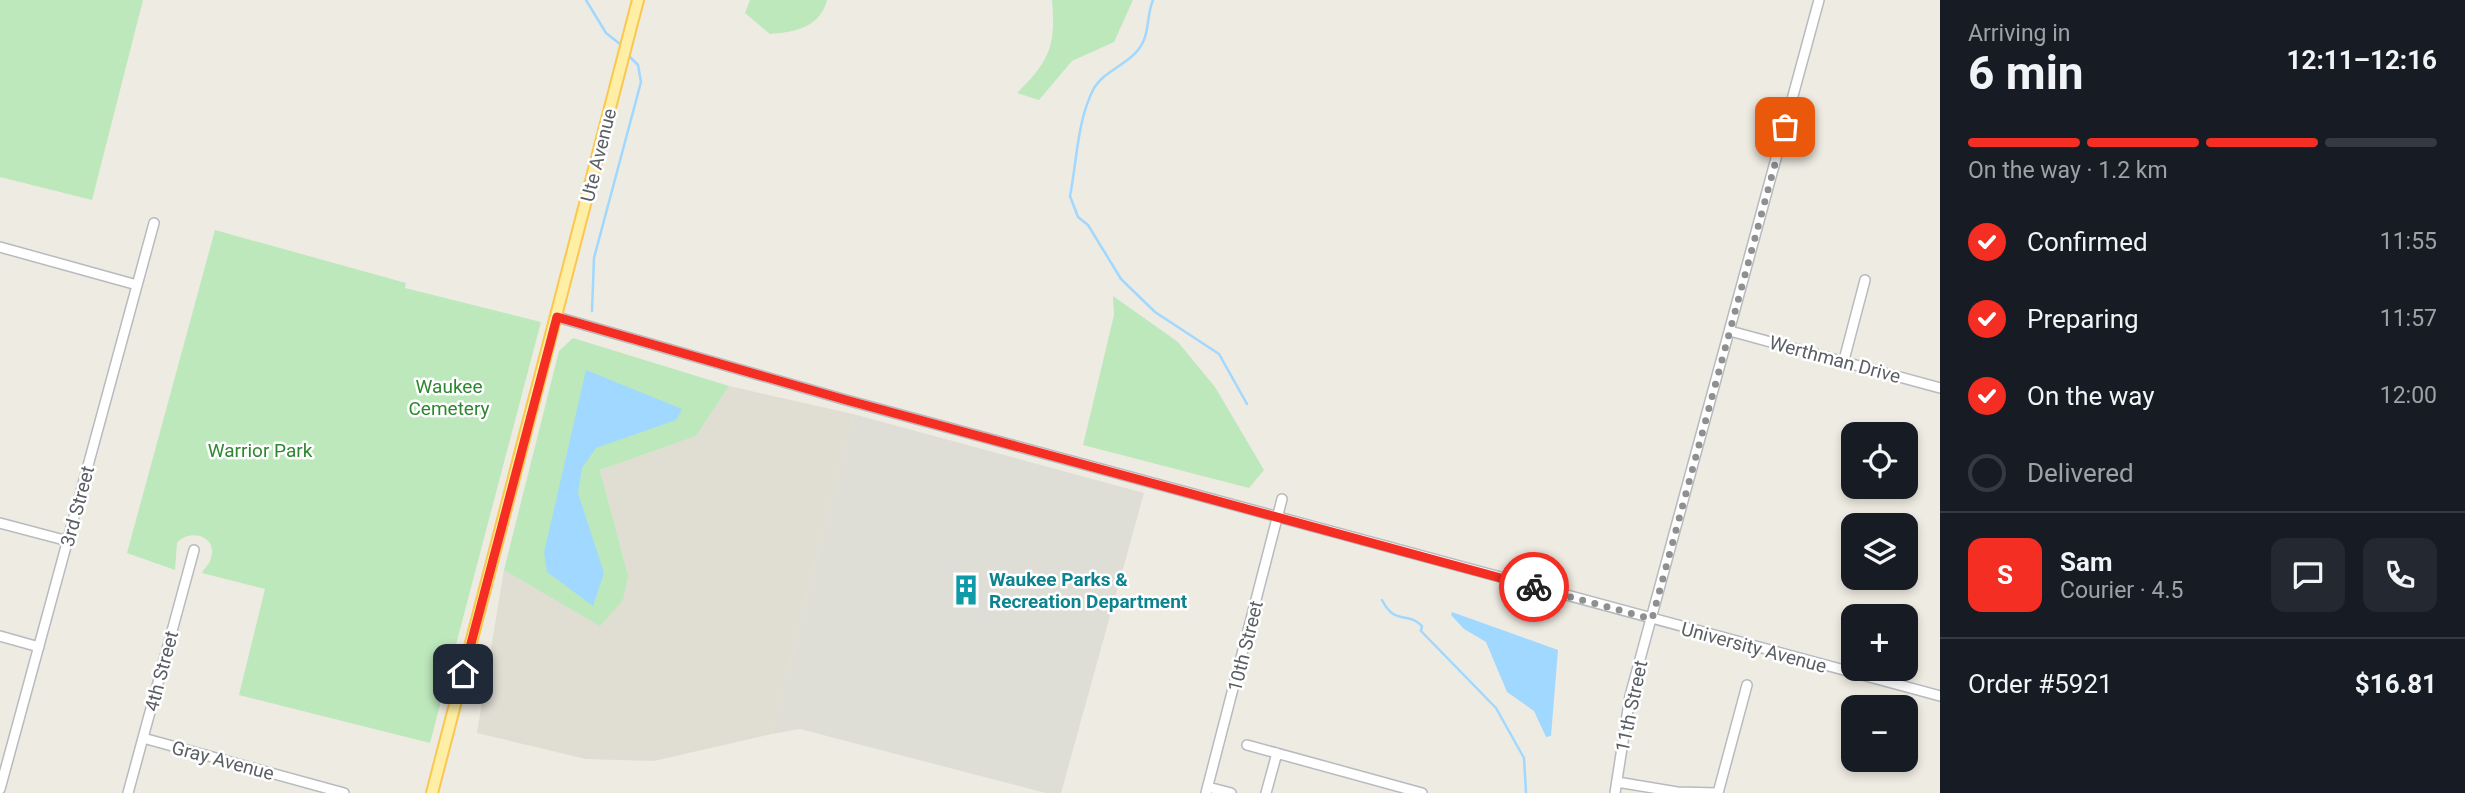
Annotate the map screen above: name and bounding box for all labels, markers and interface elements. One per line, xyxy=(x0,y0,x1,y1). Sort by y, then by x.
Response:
text: Arriving in xyxy=(1968,20,2071,47)
text: 12:11–12:16 xyxy=(2287,45,2437,75)
text: 6 min xyxy=(1968,46,2084,100)
pin xyxy=(1755,97,1815,157)
street label: Ute Avenue xyxy=(576,106,621,204)
icon: bag xyxy=(1766,108,1804,146)
text: On the way · 1.2 km xyxy=(1968,157,2168,184)
icon: check xyxy=(1968,223,2006,261)
text: Confirmed xyxy=(2027,227,2148,257)
text: 11:55 xyxy=(2380,228,2437,255)
icon: check xyxy=(1968,300,2006,338)
text: Preparing xyxy=(2027,304,2139,334)
text: 11:57 xyxy=(2380,305,2437,332)
street label: Werthman Drive xyxy=(1767,331,1903,388)
park label: Waukee Cemetery xyxy=(408,375,490,420)
icon: check xyxy=(1968,377,2006,415)
text: On the way xyxy=(2027,381,2155,411)
text: 12:00 xyxy=(2380,382,2437,409)
map controls xyxy=(1841,422,1918,772)
button: locate xyxy=(1841,422,1918,499)
park label: Warrior Park xyxy=(208,439,313,462)
text: Delivered xyxy=(2027,458,2134,488)
street label: 3rd Street xyxy=(56,463,99,549)
button: layers xyxy=(1841,513,1918,590)
button: chat xyxy=(2271,538,2345,612)
button: phone xyxy=(2363,538,2437,612)
text: Sam xyxy=(2060,547,2112,577)
courier xyxy=(1499,552,1569,622)
text: S xyxy=(1997,560,2013,590)
place label: Waukee Parks & Recreation Department xyxy=(989,568,1188,613)
icon: bike xyxy=(1515,568,1553,606)
building icon: Waukee Parks & Recreation Department xyxy=(949,573,983,607)
text: Courier · 4.5 xyxy=(2060,577,2183,604)
street label: 10th Street xyxy=(1223,598,1268,694)
button: + xyxy=(1841,604,1918,681)
street label: University Avenue xyxy=(1679,617,1829,678)
street label: 4th Street xyxy=(140,628,183,714)
pin xyxy=(433,644,493,704)
icon: home xyxy=(444,655,482,693)
street label: 11th Street xyxy=(1611,658,1652,754)
text: Order #5921 xyxy=(1968,669,2113,699)
text: $16.81 xyxy=(2355,669,2437,699)
button: − xyxy=(1841,695,1918,772)
street label: Gray Avenue xyxy=(169,736,277,785)

